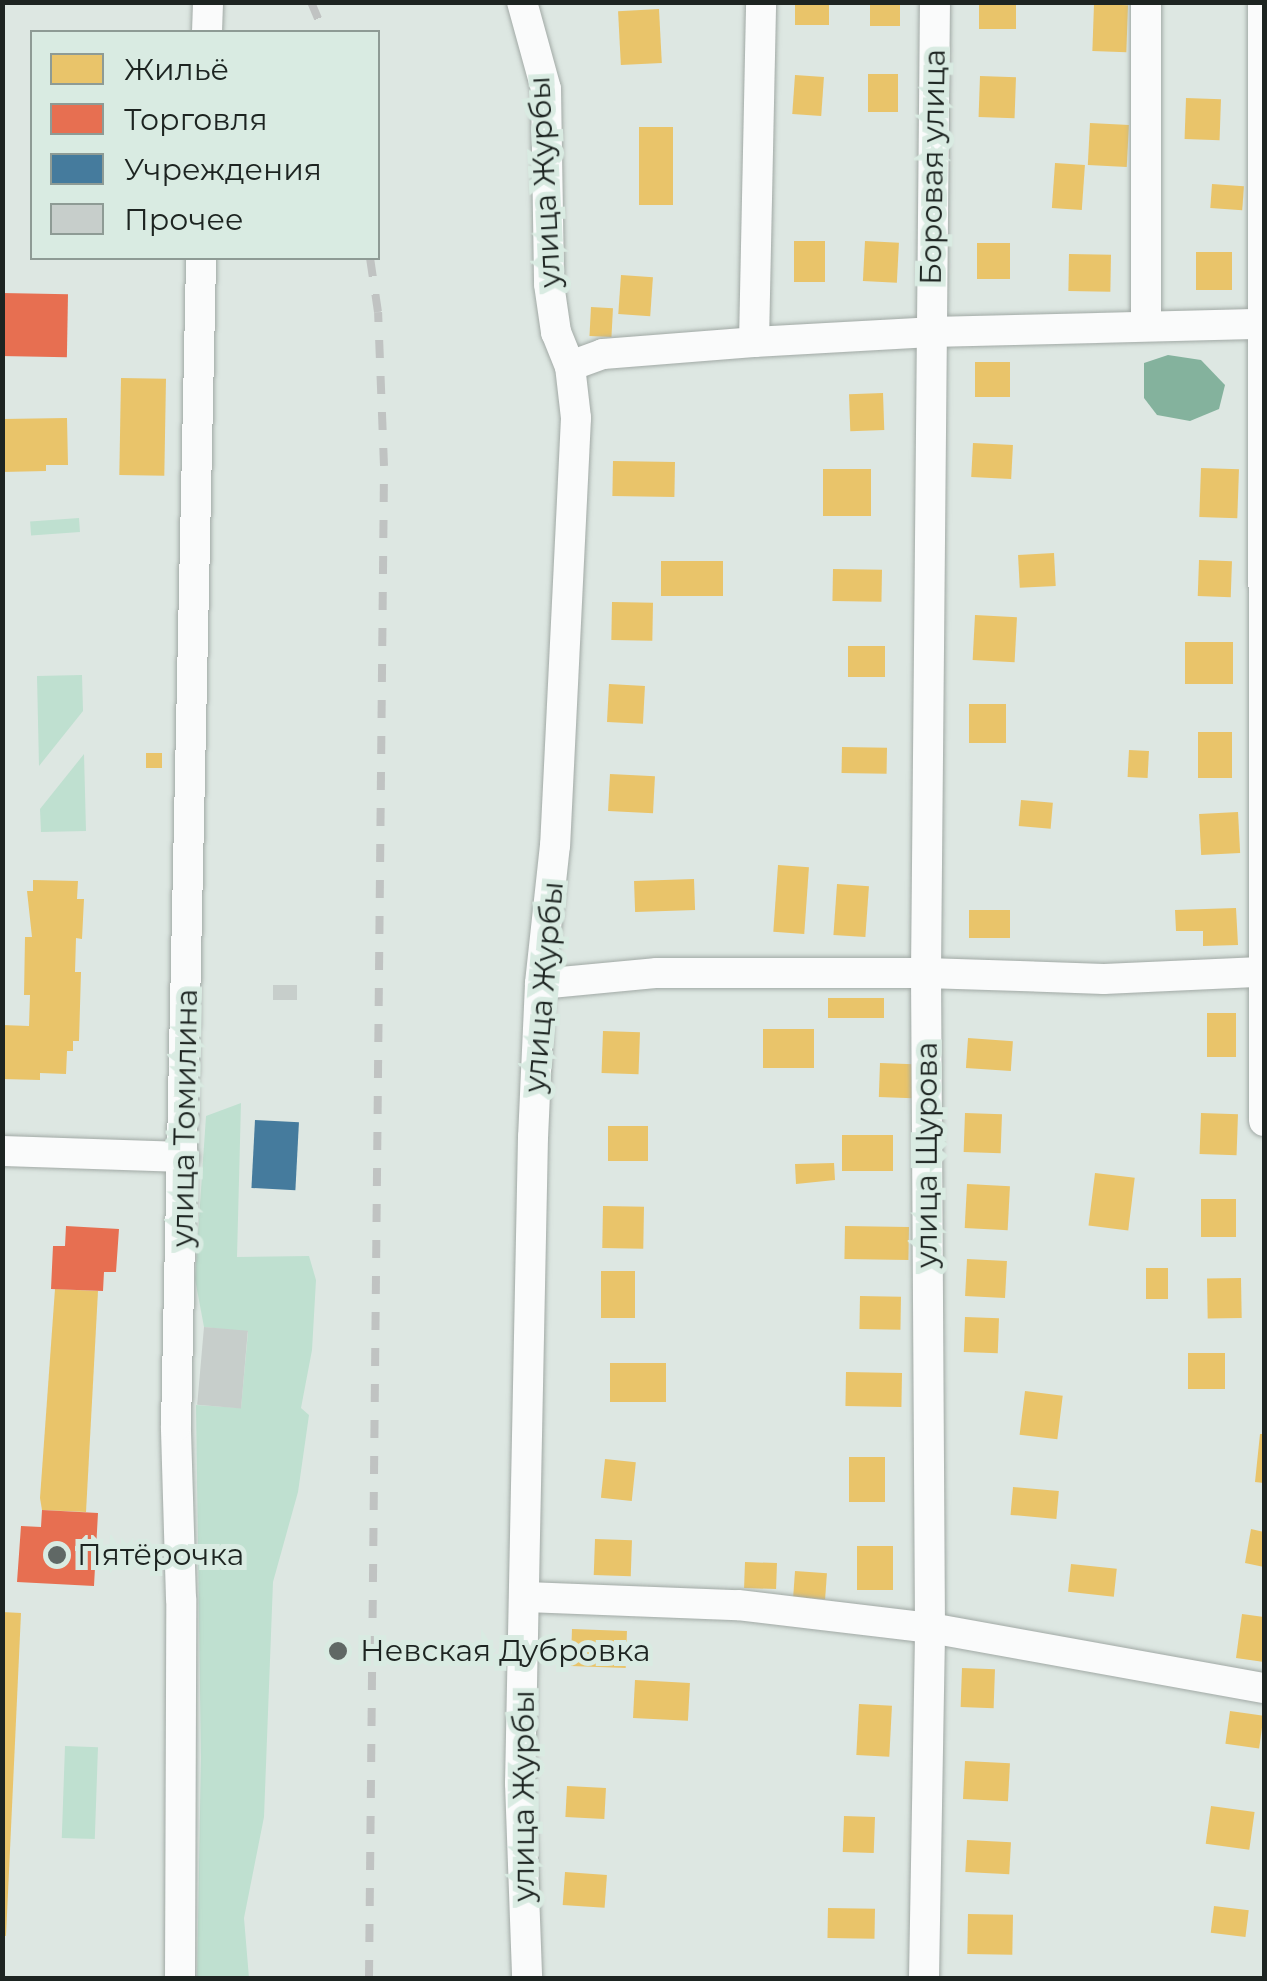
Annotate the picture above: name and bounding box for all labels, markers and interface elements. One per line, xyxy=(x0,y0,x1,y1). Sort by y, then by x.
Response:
legend xyxy=(30,30,380,260)
street label: Боровая улица xyxy=(913,49,953,285)
text: Жильё xyxy=(124,51,229,88)
street label: улица Журбы xyxy=(521,75,569,289)
text: Торговля xyxy=(124,101,268,138)
text: Учреждения xyxy=(124,151,322,188)
text: Прочее xyxy=(124,201,243,238)
street label: улица Журбы xyxy=(517,880,571,1094)
street label: улица Томилина xyxy=(165,989,205,1247)
street label: улица Щурова xyxy=(909,1042,945,1268)
place label: Пятёрочка xyxy=(77,1537,244,1573)
marker: Пятёрочка xyxy=(46,1544,68,1566)
place label: Невская Дубровка xyxy=(360,1633,651,1669)
marker: Невская Дубровка xyxy=(325,1638,351,1664)
street label: улица Журбы xyxy=(506,1690,542,1902)

